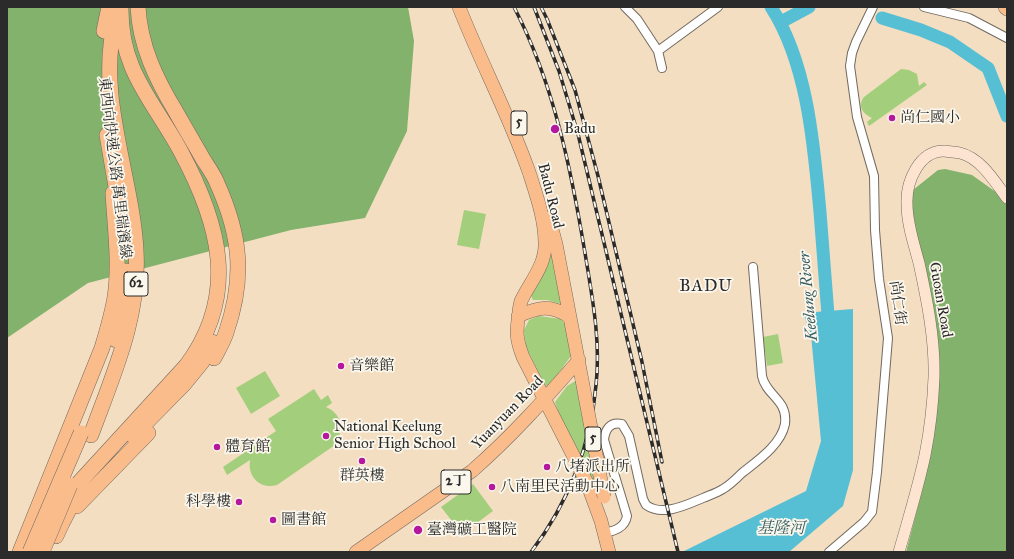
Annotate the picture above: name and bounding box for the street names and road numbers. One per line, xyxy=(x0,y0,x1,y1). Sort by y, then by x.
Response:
street label: 東西向快速公路 萬里瑞濱線 xyxy=(94,76,134,260)
road number: 5 xyxy=(511,111,527,135)
street label: Badu Road xyxy=(533,161,567,231)
street label: Guoan Road xyxy=(925,261,955,339)
road number: 62 xyxy=(124,272,148,296)
street label: 尚仁街 xyxy=(885,279,909,327)
street label: Yuanyuan Road xyxy=(468,372,548,454)
road number: 5 xyxy=(585,427,601,451)
road number: 2丁 xyxy=(441,470,471,494)

